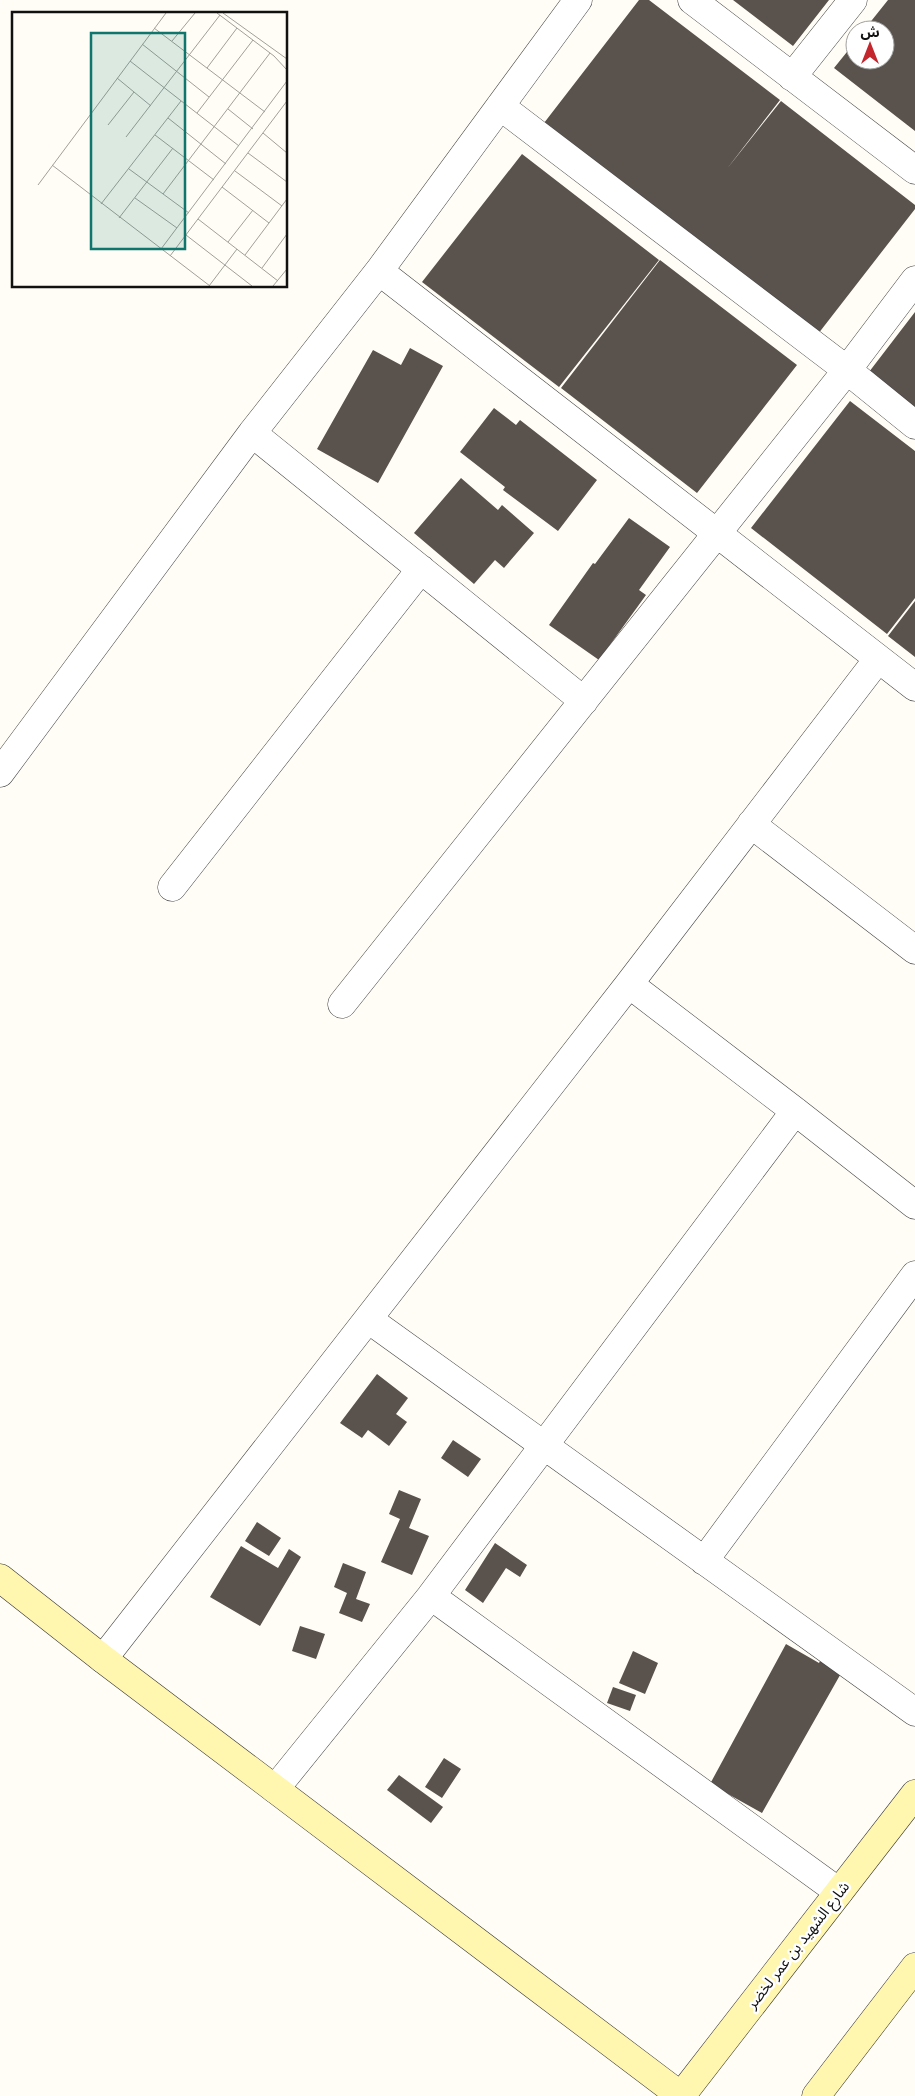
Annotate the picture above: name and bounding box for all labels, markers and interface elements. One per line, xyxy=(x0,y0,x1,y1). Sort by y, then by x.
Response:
inset map xyxy=(12,12,288,288)
north arrow xyxy=(845,20,895,70)
text: ش xyxy=(860,22,880,41)
street label: شارع الشهيد بن عمر لخضر xyxy=(741,1876,856,2015)

